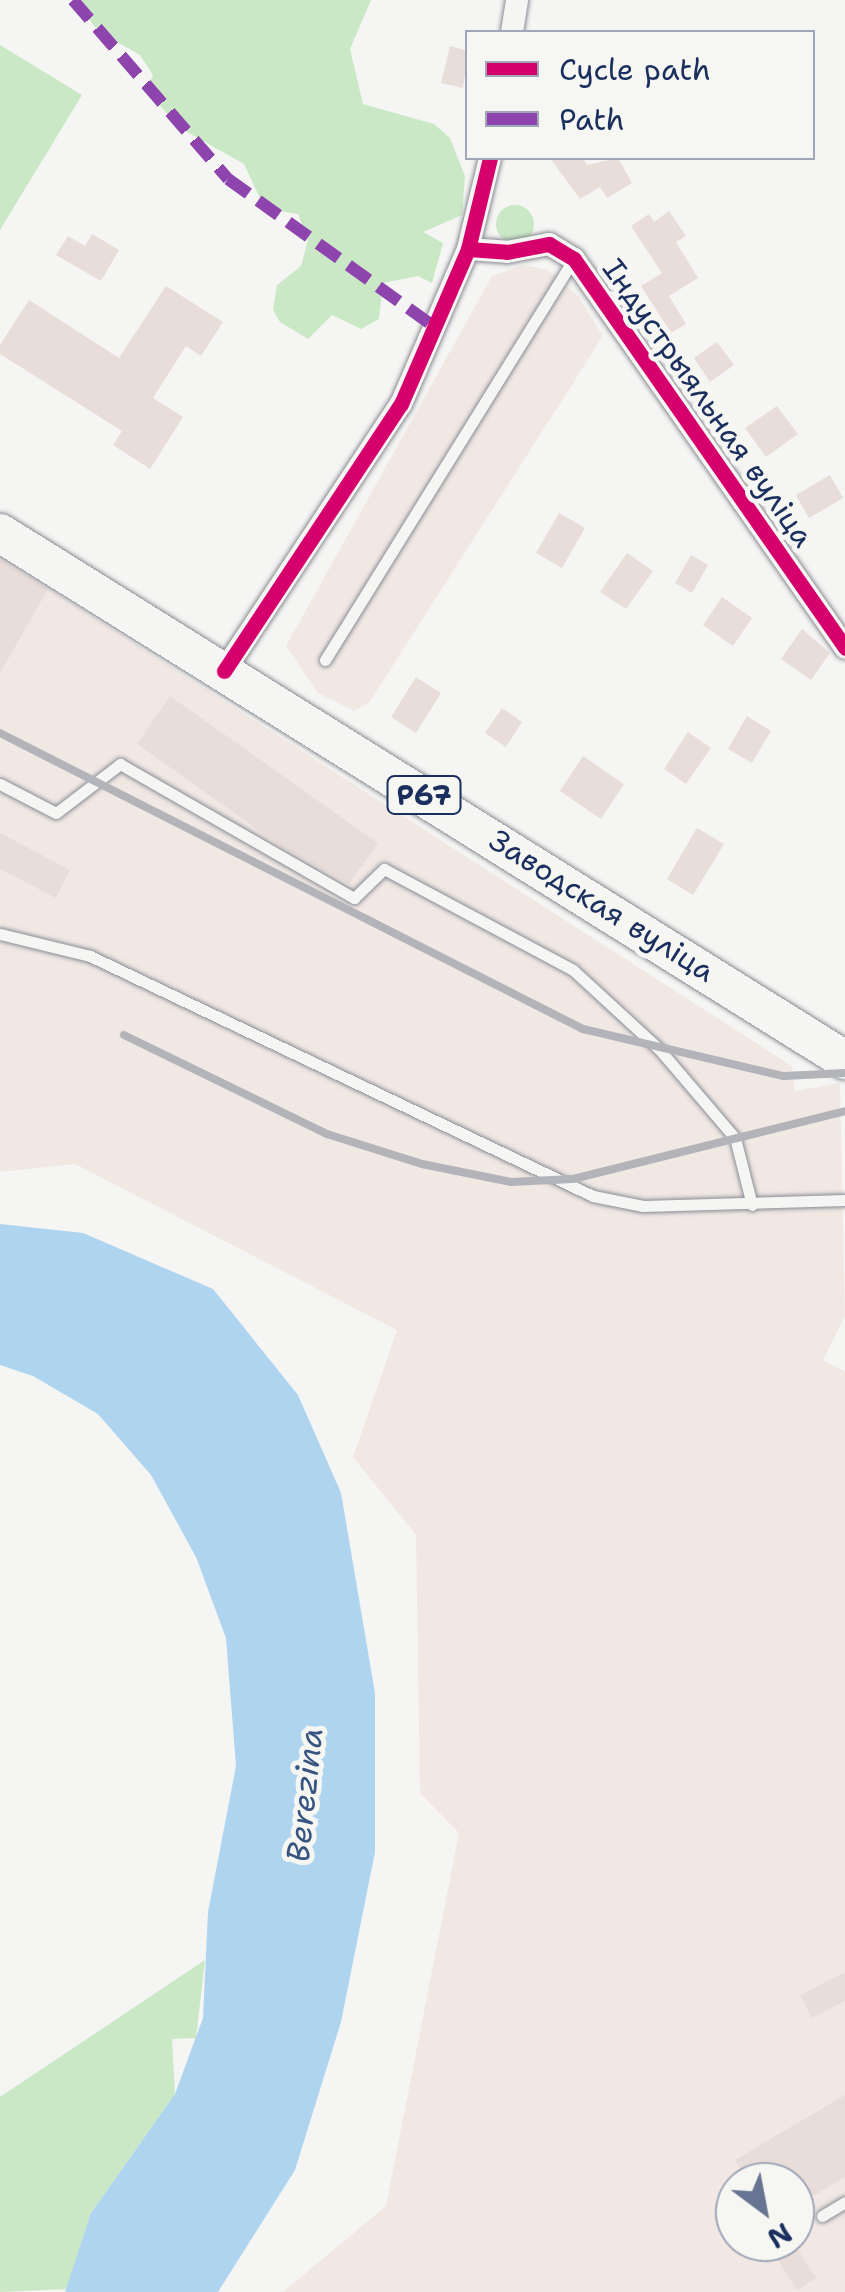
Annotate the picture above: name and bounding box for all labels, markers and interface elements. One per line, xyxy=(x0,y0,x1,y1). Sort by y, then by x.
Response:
legend xyxy=(465,30,815,160)
text: Cycle path xyxy=(559,49,711,90)
text: Path xyxy=(559,99,625,140)
street label: Індустрыяльная вуліца xyxy=(595,252,821,554)
road number: Р67 xyxy=(386,772,462,818)
street label: Заводская вуліца xyxy=(483,822,721,990)
water label: Berezina xyxy=(279,1726,331,1864)
north arrow xyxy=(715,2162,815,2262)
text: N xyxy=(760,2214,799,2258)

